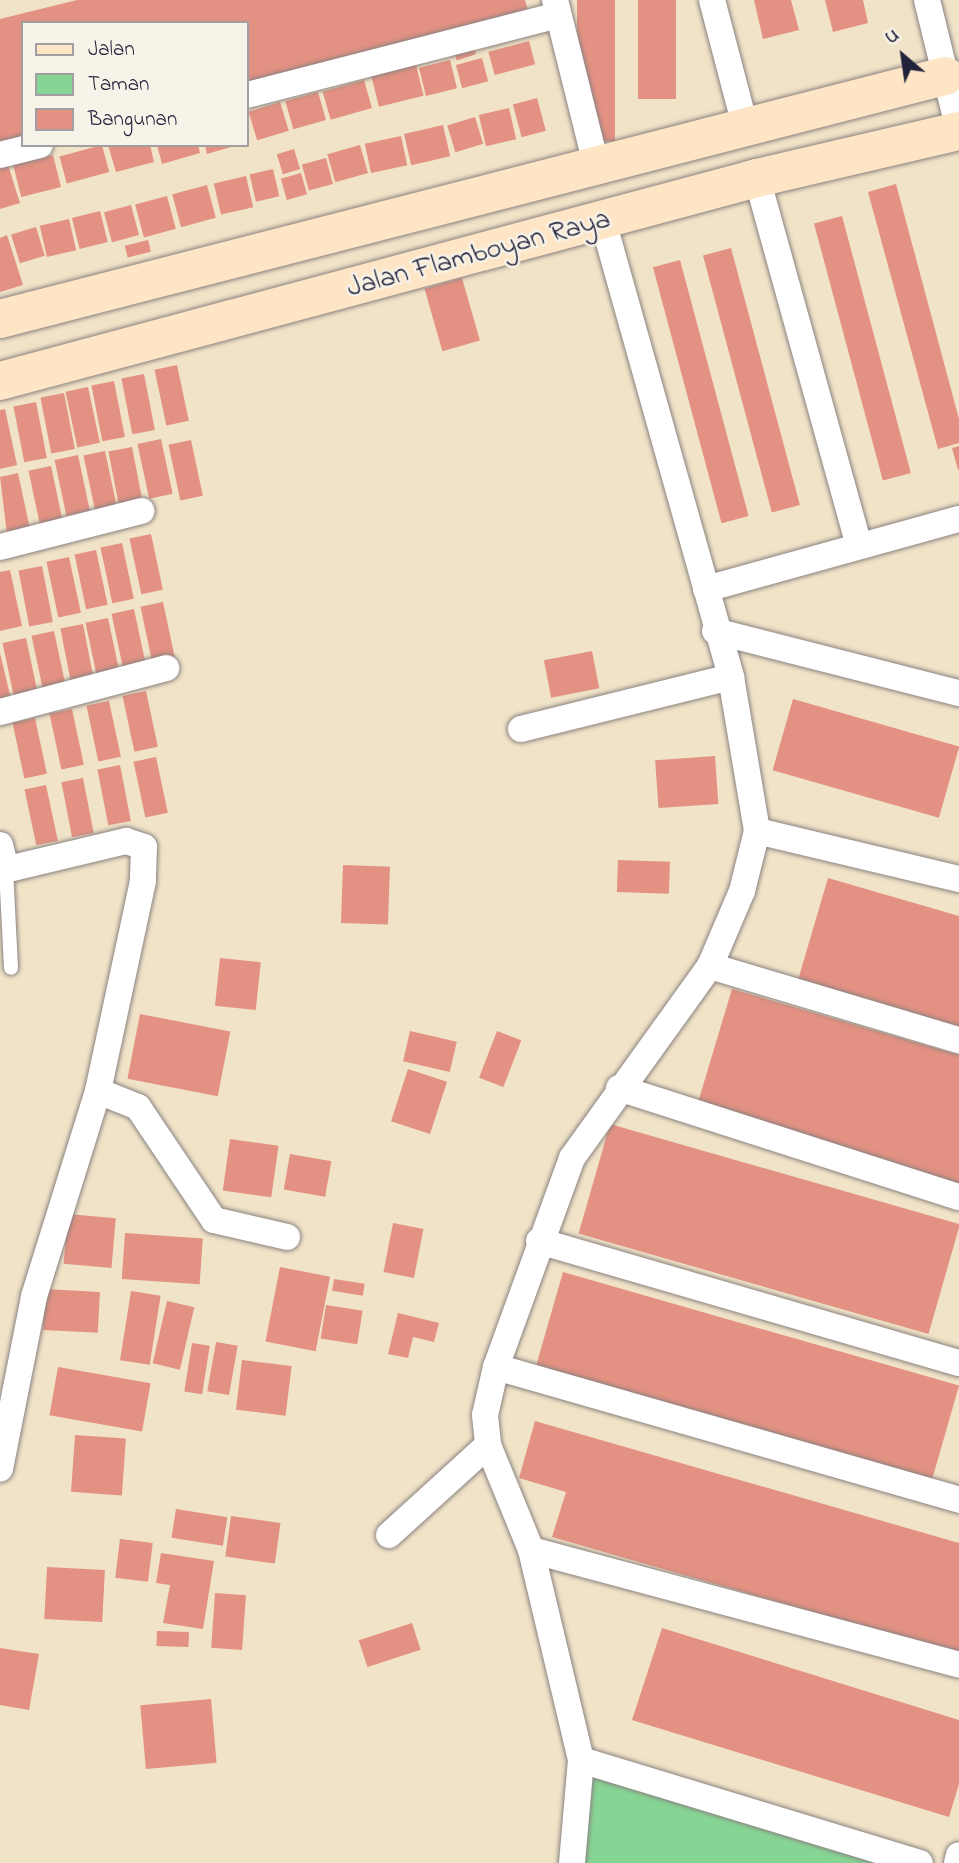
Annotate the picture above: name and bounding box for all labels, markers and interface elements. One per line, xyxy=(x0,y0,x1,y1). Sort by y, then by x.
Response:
legend xyxy=(21,21,248,147)
north arrow xyxy=(868,21,938,91)
text: U xyxy=(881,22,904,52)
text: Jalan xyxy=(88,35,135,65)
text: Taman xyxy=(88,70,149,100)
text: Bangunan xyxy=(88,105,177,135)
street label: Jalan Flamboyan Raya xyxy=(344,204,614,306)

